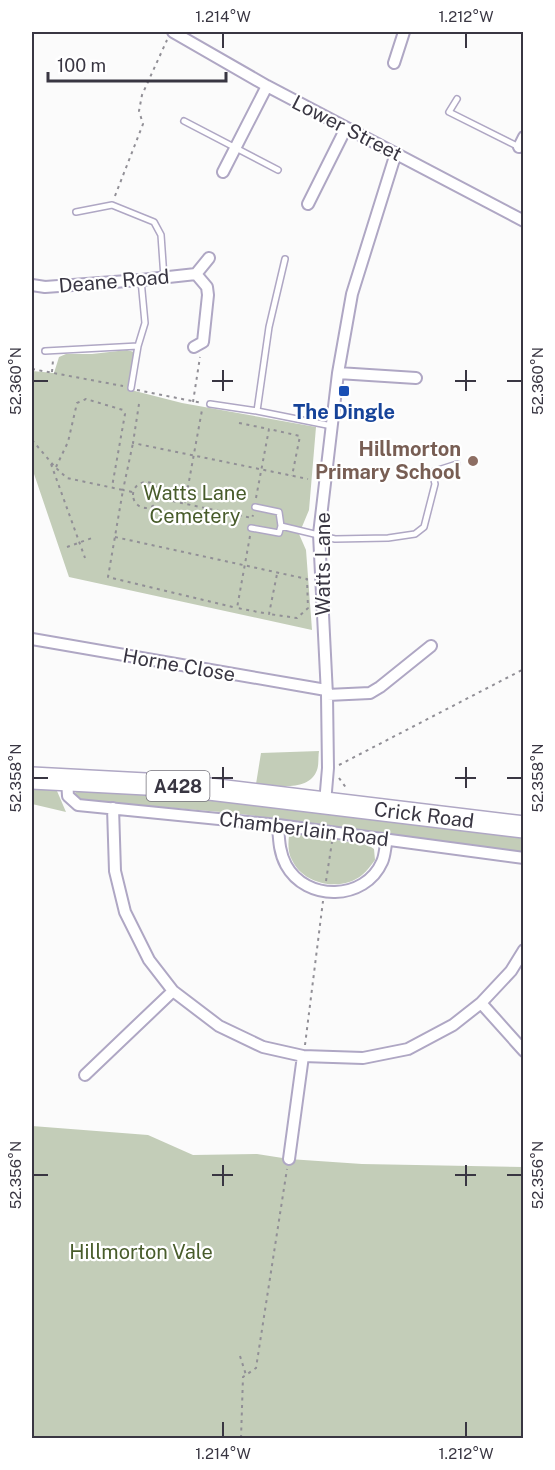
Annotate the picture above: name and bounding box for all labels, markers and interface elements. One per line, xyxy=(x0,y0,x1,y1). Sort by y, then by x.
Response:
text: 1.214°W xyxy=(195,8,251,25)
text: 1.212°W xyxy=(438,8,494,25)
scale bar xyxy=(48,45,226,83)
text: 100 m xyxy=(57,55,106,76)
street label: Lower Street xyxy=(288,90,406,166)
street label: Deane Road xyxy=(58,264,170,298)
text: 52.360°N xyxy=(7,347,24,415)
text: 52.360°N xyxy=(529,347,546,415)
marker: The Dingle xyxy=(337,384,351,398)
place label: The Dingle xyxy=(293,400,395,424)
place label: Hillmorton Primary School xyxy=(315,437,461,484)
marker: Hillmorton Primary School xyxy=(466,454,480,468)
park label: Watts Lane Cemetery xyxy=(143,481,247,528)
street label: Watts Lane xyxy=(311,512,335,616)
street label: Horne Close xyxy=(121,643,237,687)
text: 52.358°N xyxy=(7,744,24,812)
text: 52.358°N xyxy=(529,744,546,812)
road number: A428 xyxy=(146,771,210,801)
street label: Crick Road xyxy=(373,797,475,833)
street label: Chamberlain Road xyxy=(218,807,390,851)
text: 52.356°N xyxy=(7,1141,24,1209)
text: 52.356°N xyxy=(529,1141,546,1209)
park label: Hillmorton Vale xyxy=(69,1240,213,1264)
text: 1.214°W xyxy=(195,1445,251,1462)
text: 1.212°W xyxy=(438,1445,494,1462)

